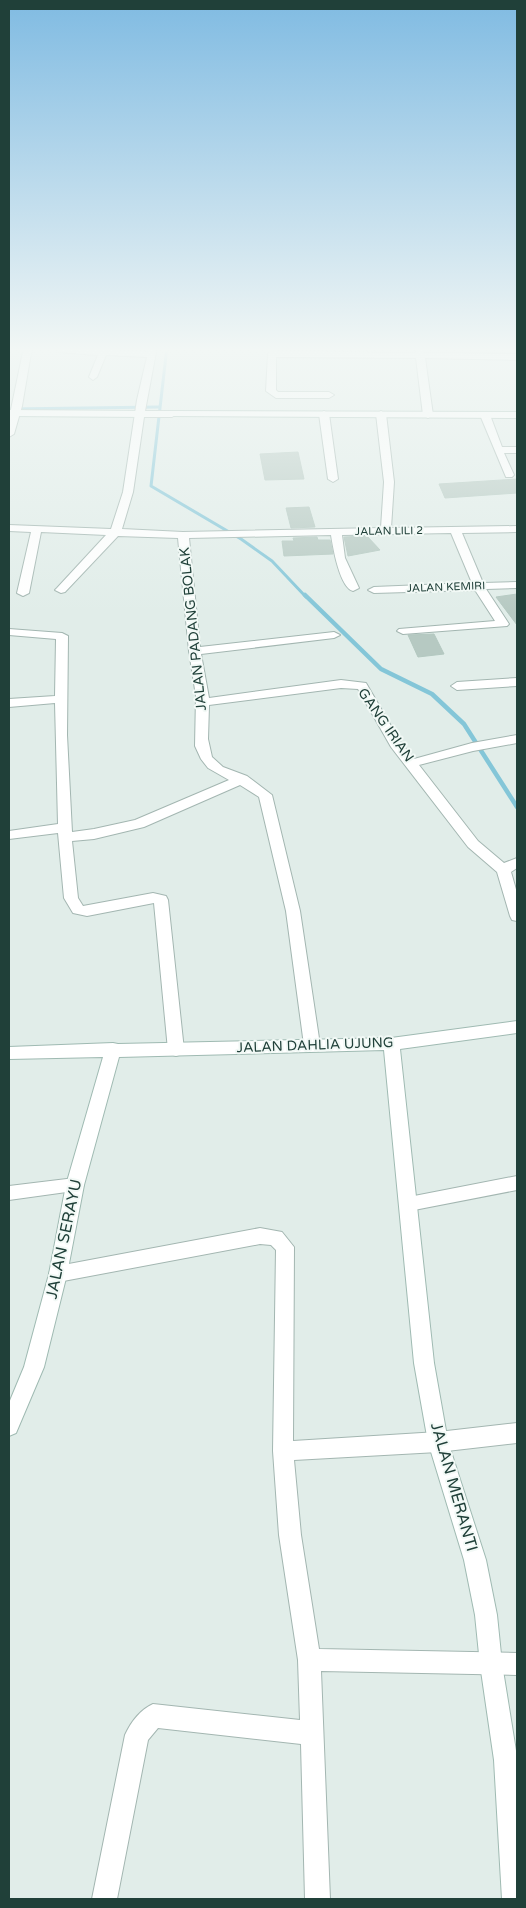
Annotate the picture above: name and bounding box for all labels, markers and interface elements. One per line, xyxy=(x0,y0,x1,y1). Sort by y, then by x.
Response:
street label: JALAN LILI 2 xyxy=(355,524,423,538)
street label: JALAN PADANG BOLAK xyxy=(176,546,210,712)
street label: JALAN KEMIRI xyxy=(407,579,485,595)
street label: GANG IRIAN xyxy=(354,685,418,765)
street label: JALAN DAHLIA UJUNG xyxy=(236,1034,394,1056)
street label: JALAN SERAYU xyxy=(42,1177,86,1301)
street label: JALAN MERANTI xyxy=(426,1420,482,1554)

